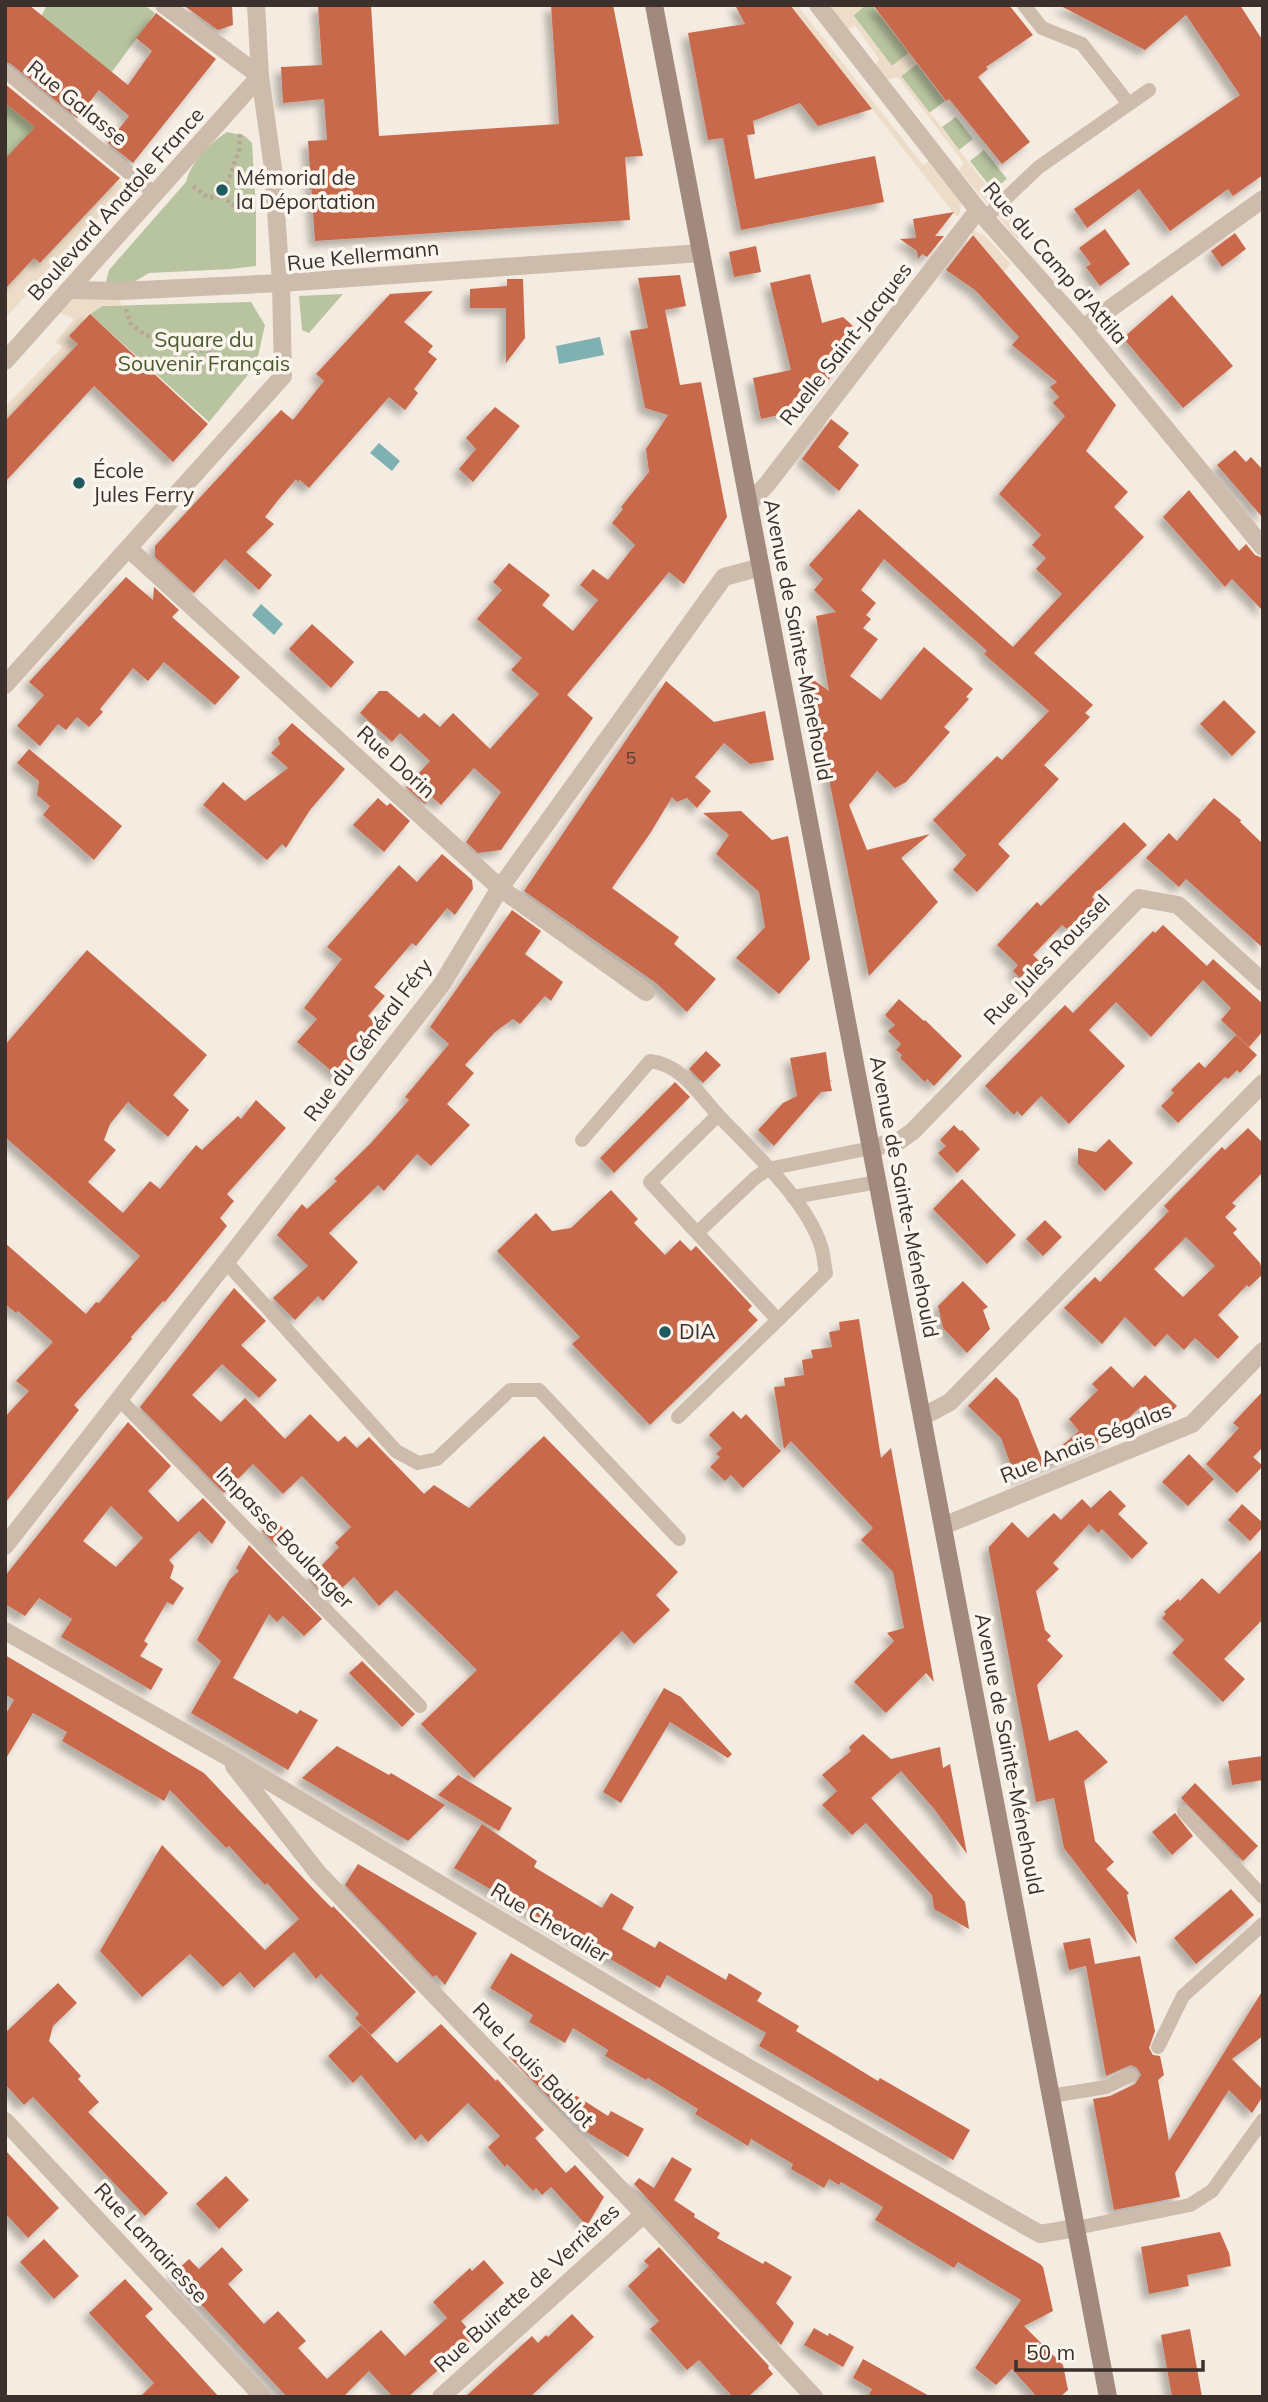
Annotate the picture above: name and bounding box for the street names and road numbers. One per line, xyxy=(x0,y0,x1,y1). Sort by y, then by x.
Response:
street label: Rue Galasse xyxy=(22,54,133,151)
street label: Boulevard Anatole France xyxy=(22,101,209,305)
street label: Rue du Camp d'Attila xyxy=(978,176,1133,349)
street label: Rue Kellermann xyxy=(286,234,440,276)
street label: Ruelle Saint-Jacques xyxy=(773,257,917,430)
street label: Avenue de Sainte-Ménehould xyxy=(759,497,839,783)
street label: Rue Dorin xyxy=(352,719,441,803)
street label: Rue Jules Roussel xyxy=(978,889,1115,1030)
street label: Rue du Général Féry xyxy=(298,953,437,1126)
street label: Avenue de Sainte-Ménehould xyxy=(865,1054,945,1340)
street label: Rue Anaïs Ségalas xyxy=(996,1396,1175,1488)
street label: Impasse Boulanger xyxy=(211,1461,360,1614)
street label: Avenue de Sainte-Ménehould xyxy=(970,1611,1050,1897)
street label: Rue Chevalier xyxy=(486,1876,615,1968)
street label: Rue Louis Bablot xyxy=(468,1996,600,2132)
street label: Rue Lamairesse xyxy=(89,2177,214,2308)
street label: Rue Buirette de Verrières xyxy=(428,2197,624,2377)

